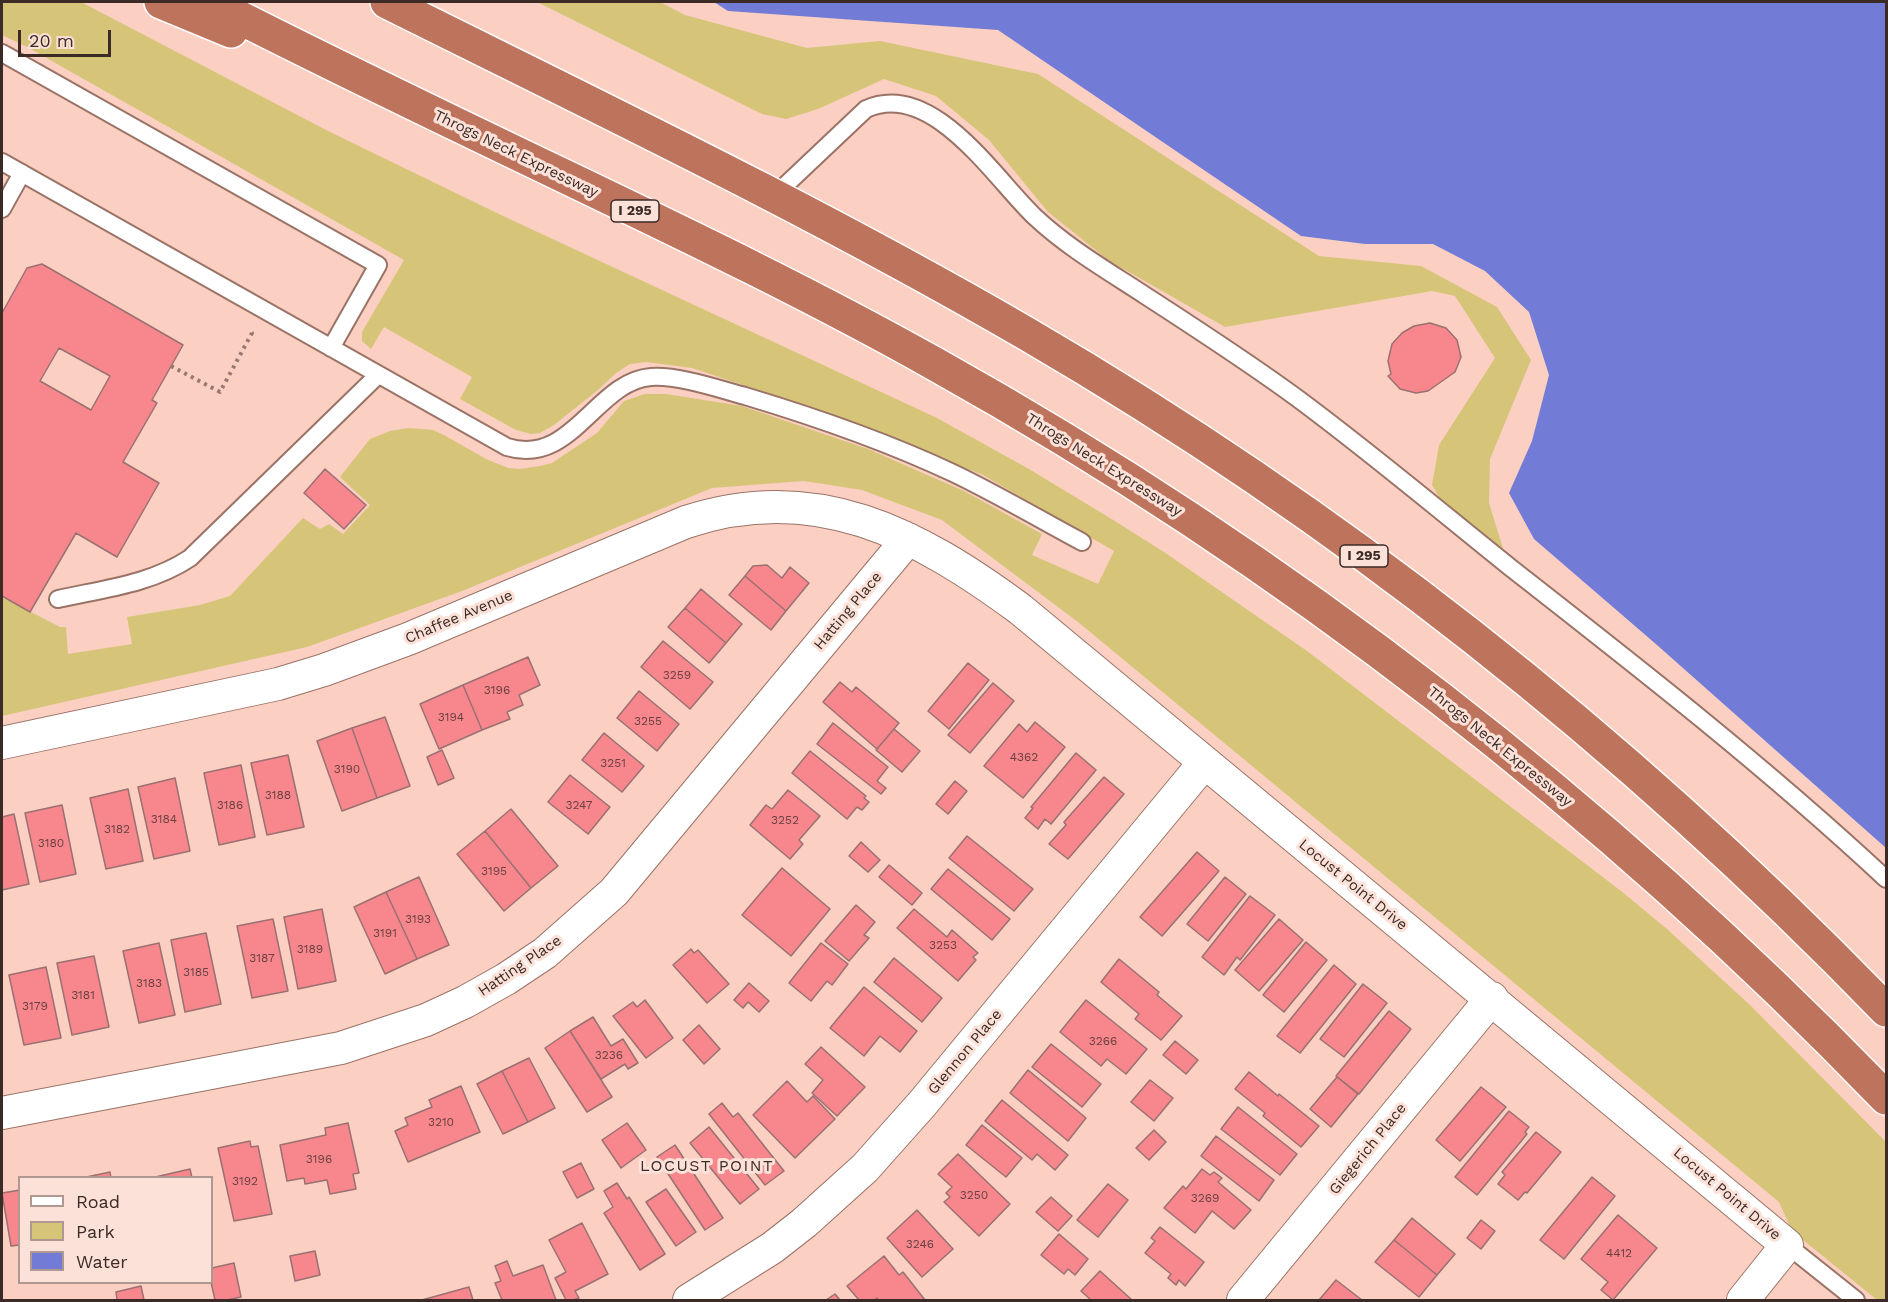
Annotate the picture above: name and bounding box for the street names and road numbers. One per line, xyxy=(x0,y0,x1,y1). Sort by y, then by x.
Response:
street label: Throgs Neck Expressway xyxy=(431,106,601,202)
road number: I 295 xyxy=(611,200,659,222)
street label: Throgs Neck Expressway xyxy=(1023,410,1185,520)
road number: I 295 xyxy=(1340,545,1388,567)
street label: Hatting Place xyxy=(810,568,886,654)
street label: Chaffee Avenue xyxy=(403,586,515,648)
street label: Throgs Neck Expressway xyxy=(1424,683,1576,811)
street label: Locust Point Drive xyxy=(1295,836,1411,934)
street label: Hatting Place xyxy=(475,932,565,1000)
street label: Glennon Place xyxy=(924,1006,1006,1098)
street label: Giegerich Place xyxy=(1326,1100,1410,1198)
street label: Locust Point Drive xyxy=(1670,1144,1784,1244)

